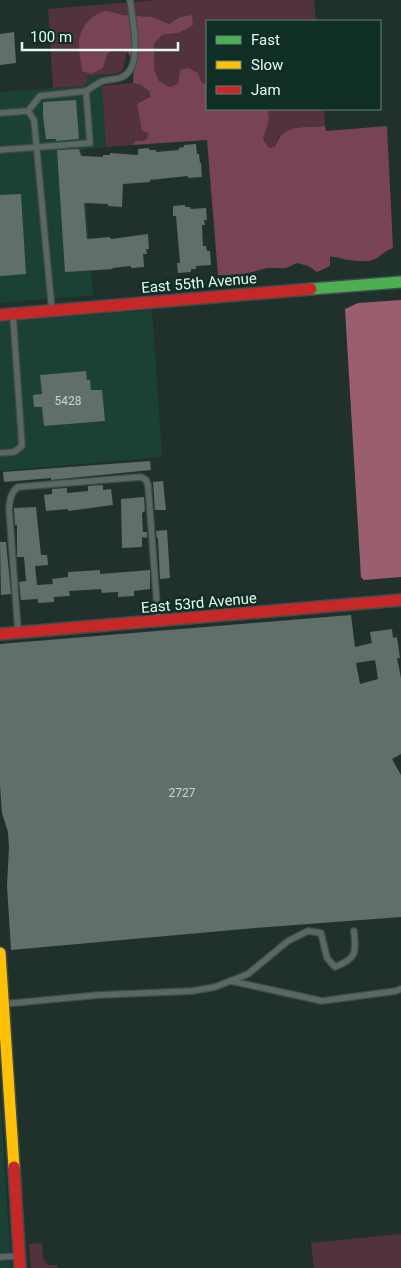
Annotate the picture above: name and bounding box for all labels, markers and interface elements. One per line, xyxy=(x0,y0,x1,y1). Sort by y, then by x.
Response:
scale bar xyxy=(22,20,179,52)
legend xyxy=(206,20,381,110)
text: 100 m xyxy=(30,28,72,46)
text: Fast xyxy=(251,31,280,49)
text: Slow xyxy=(251,56,283,74)
text: Jam xyxy=(251,81,281,99)
street label: East 55th Avenue xyxy=(141,269,258,297)
house number: 5428 xyxy=(55,394,82,408)
street label: East 53rd Avenue xyxy=(140,589,258,617)
house number: 2727 xyxy=(169,786,196,800)

